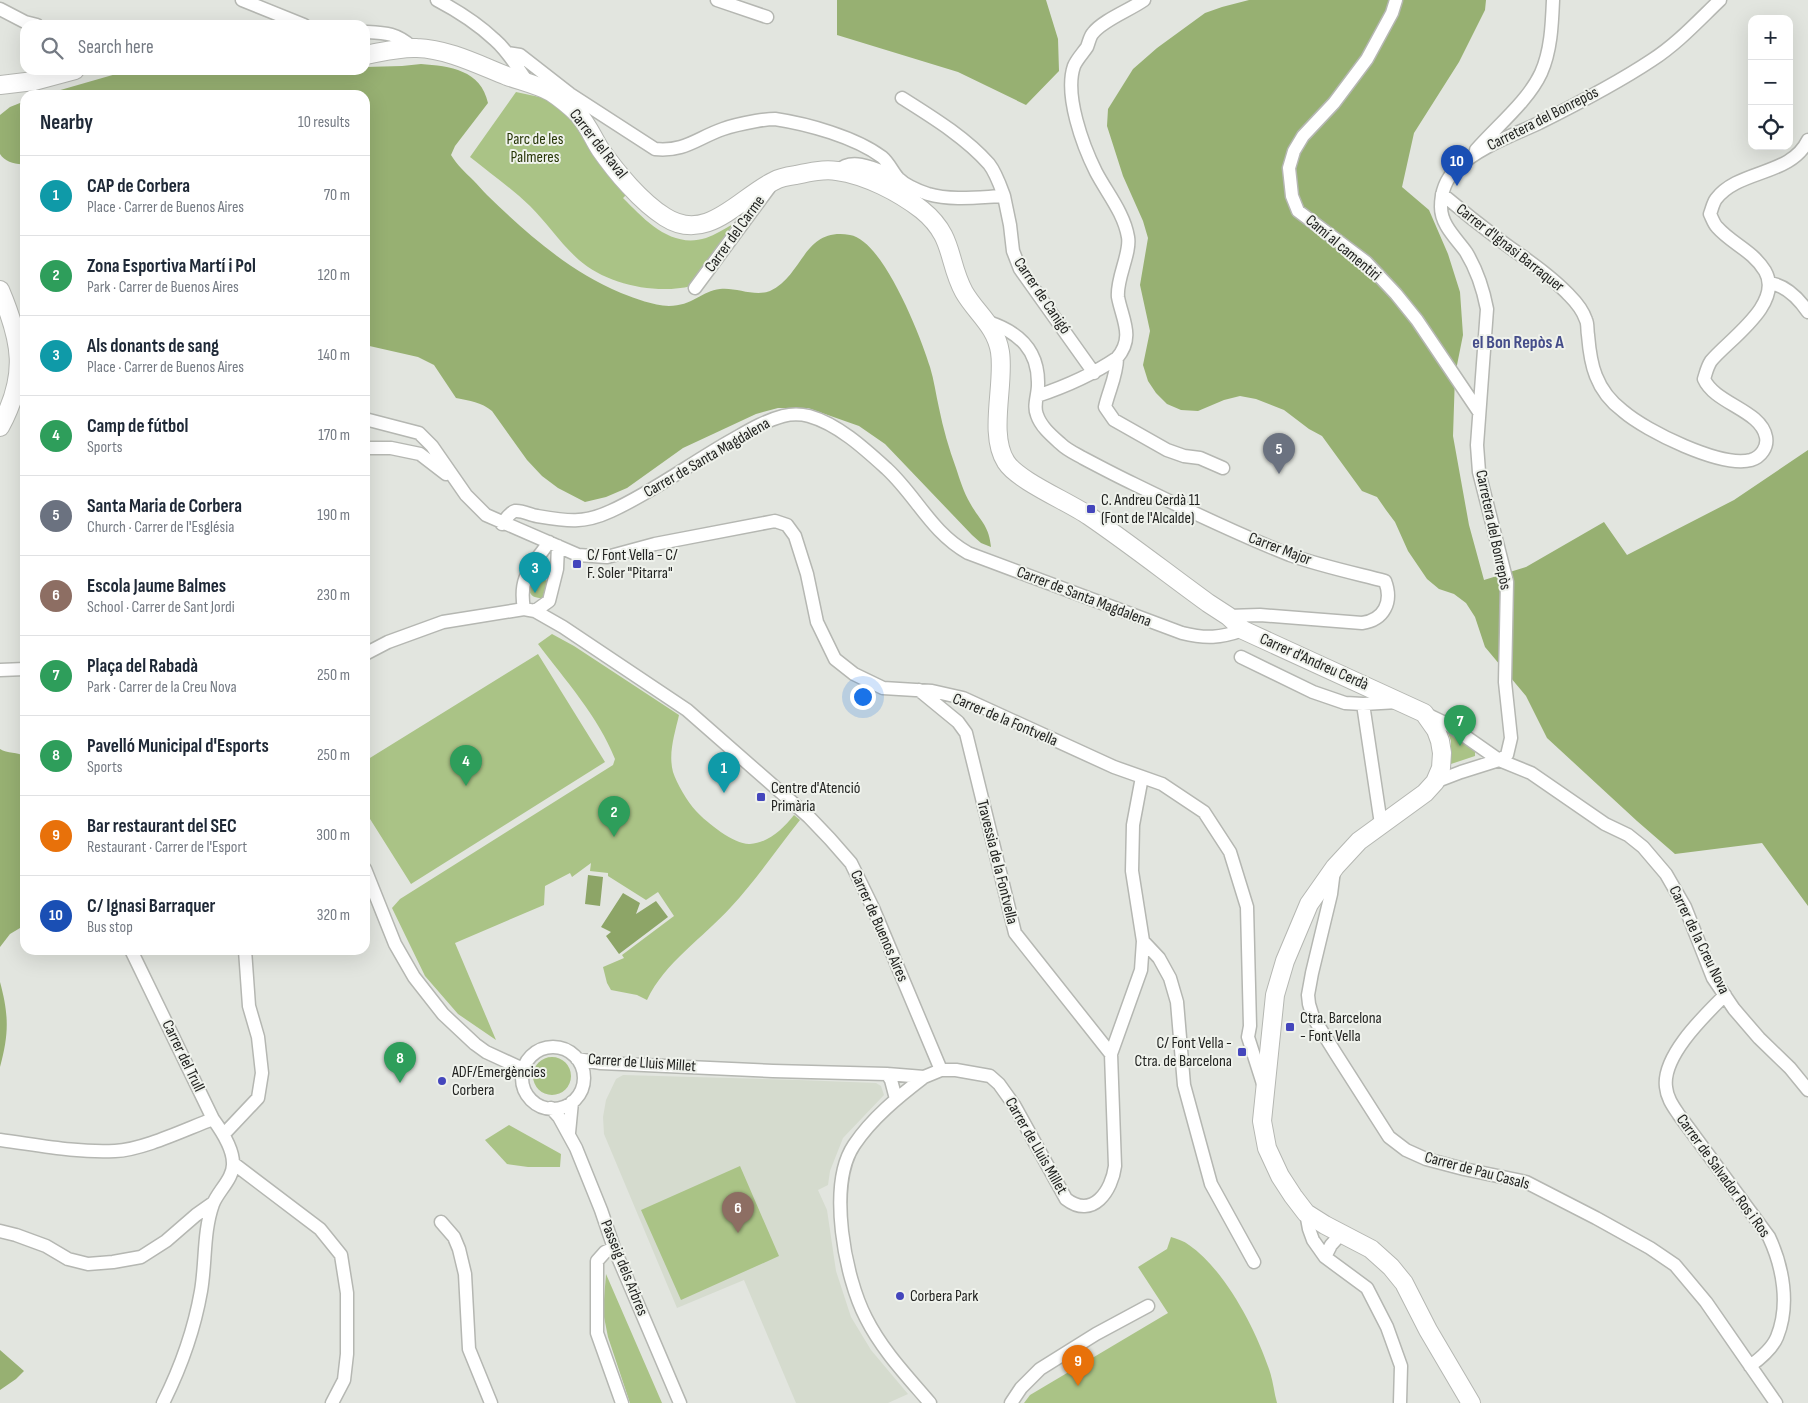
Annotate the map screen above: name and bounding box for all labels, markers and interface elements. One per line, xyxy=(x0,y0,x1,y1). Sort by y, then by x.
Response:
map controls xyxy=(1748,15,1793,150)
button: + xyxy=(1748,15,1793,60)
search box xyxy=(20,20,370,75)
icon: search xyxy=(38,34,66,62)
text: Search here xyxy=(78,36,154,59)
button: − xyxy=(1748,60,1793,105)
street label: Carretera del Bonrepòs xyxy=(1484,83,1602,155)
street label: Carrer del Raval xyxy=(565,105,631,183)
button: locate xyxy=(1748,105,1793,150)
text: Nearby xyxy=(40,110,93,135)
text: 10 results xyxy=(298,113,350,132)
park label: Parc de les Palmeres xyxy=(507,130,564,167)
pin: 10 xyxy=(1441,145,1473,186)
text: CAP de Corbera xyxy=(87,175,190,198)
text: 1 xyxy=(53,186,59,205)
text: 70 m xyxy=(324,186,350,205)
street label: Carrer del Carme xyxy=(701,192,769,276)
text: Place · Carrer de Buenos Aires xyxy=(87,198,244,217)
street label: Carrer d'Ignasi Barraquer xyxy=(1452,200,1568,296)
street label: Camí al camentiri xyxy=(1301,211,1385,285)
street label: Carrer de Canigó xyxy=(1009,254,1075,338)
text: Zona Esportiva Martí i Pol xyxy=(87,255,256,278)
text: 2 xyxy=(52,266,60,285)
text: 120 m xyxy=(318,266,350,285)
text: Park · Carrer de Buenos Aires xyxy=(87,278,239,297)
district label: el Bon Repòs A xyxy=(1472,332,1564,353)
text: Als donants de sang xyxy=(87,335,219,358)
text: 3 xyxy=(52,346,60,365)
text: 140 m xyxy=(318,346,350,365)
text: Place · Carrer de Buenos Aires xyxy=(87,358,244,377)
street label: Carrer de Santa Magdalena xyxy=(641,414,773,502)
text: Camp de fútbol xyxy=(87,415,188,438)
text: 4 xyxy=(52,426,60,445)
text: 170 m xyxy=(318,426,350,445)
pin: 5 xyxy=(1263,433,1295,474)
text: Sports xyxy=(87,438,122,457)
street label: Carretera del Bonrepòs xyxy=(1471,468,1515,592)
place label: C. Andreu Cerdà 11 (Font de l'Alcalde) xyxy=(1101,491,1200,528)
text: Santa Maria de Corbera xyxy=(87,495,242,518)
marker: C. Andreu Cerdà 11 (Font de l'Alcalde) xyxy=(1085,503,1097,515)
text: 5 xyxy=(52,506,60,525)
text: 190 m xyxy=(317,506,350,525)
text: Church · Carrer de l'Església xyxy=(87,518,234,537)
street label: Carrer Major xyxy=(1246,528,1315,570)
place label: C/ Font Vella - C/ F. Soler "Pitarra" xyxy=(587,546,678,583)
pin: 3 xyxy=(519,552,551,593)
marker: C/ Font Vella - C/ F. Soler "Pitarra" xyxy=(571,558,583,570)
street label: Carrer de Santa Magdalena xyxy=(1014,563,1154,631)
text: Escola Jaume Balmes xyxy=(87,575,226,598)
text: 6 xyxy=(52,586,60,605)
text: 230 m xyxy=(317,586,350,605)
text: School · Carrer de Sant Jordi xyxy=(87,598,235,617)
street label: Carrer d'Andreu Cerdà xyxy=(1257,629,1371,695)
text: Plaça del Rabadà xyxy=(87,655,198,678)
text: 7 xyxy=(53,666,59,685)
text: 250 m xyxy=(317,666,350,685)
text: Park · Carrer de la Creu Nova xyxy=(87,678,237,697)
your location xyxy=(850,684,876,710)
street label: Carrer de la Fontvella xyxy=(950,689,1060,751)
pin: 7 xyxy=(1444,705,1476,746)
text: Pavelló Municipal d'Esports xyxy=(87,735,269,758)
pin: 4 xyxy=(450,745,482,786)
text: 8 xyxy=(52,746,60,765)
text: 250 m xyxy=(317,746,350,765)
pin: 1 xyxy=(708,752,740,793)
text: Sports xyxy=(87,758,122,777)
place label: Centre d'Atenció Primària xyxy=(771,779,860,816)
marker: Centre d'Atenció Primària xyxy=(755,791,767,803)
pin: 2 xyxy=(598,796,630,837)
street label: Travessia de la Fontvella xyxy=(972,798,1022,926)
text: Bar restaurant del SEC xyxy=(87,815,237,838)
text: 9 xyxy=(52,826,60,845)
text: 300 m xyxy=(316,826,350,845)
text: Restaurant · Carrer de l'Esport xyxy=(87,838,247,857)
street label: Carrer de Buenos Aires xyxy=(846,867,912,985)
street label: Carrer de la Creu Nova xyxy=(1665,883,1733,997)
text: C/ Ignasi Barraquer xyxy=(87,895,215,918)
text: 10 xyxy=(49,906,63,925)
text: 320 m xyxy=(317,906,350,925)
text: Bus stop xyxy=(87,918,133,937)
place label: Ctra. Barcelona - Font Vella xyxy=(1300,1009,1382,1046)
street label: Carrer del Trull xyxy=(158,1017,208,1095)
marker: Ctra. Barcelona - Font Vella xyxy=(1284,1021,1296,1033)
place label: C/ Font Vella - Ctra. de Barcelona xyxy=(1135,1034,1232,1071)
pin: 8 xyxy=(384,1042,416,1083)
marker: C/ Font Vella - Ctra. de Barcelona xyxy=(1236,1046,1248,1058)
street label: Carrer de Lluis Millet xyxy=(587,1050,697,1076)
place label: ADF/Emergències Corbera xyxy=(451,1063,546,1100)
marker: ADF/Emergències Corbera xyxy=(436,1075,448,1087)
street label: Carrer de Lluis Millet xyxy=(1001,1094,1071,1198)
street label: Carrer de Salvador Ros i Ros xyxy=(1672,1111,1774,1241)
street label: Carrer de Pau Casals xyxy=(1422,1148,1532,1194)
pin: 6 xyxy=(722,1192,754,1233)
street label: Passeig dels Arbres xyxy=(596,1217,652,1319)
place label: Corbera Park xyxy=(910,1287,978,1306)
marker: Corbera Park xyxy=(894,1290,906,1302)
pin: 9 xyxy=(1062,1345,1094,1386)

